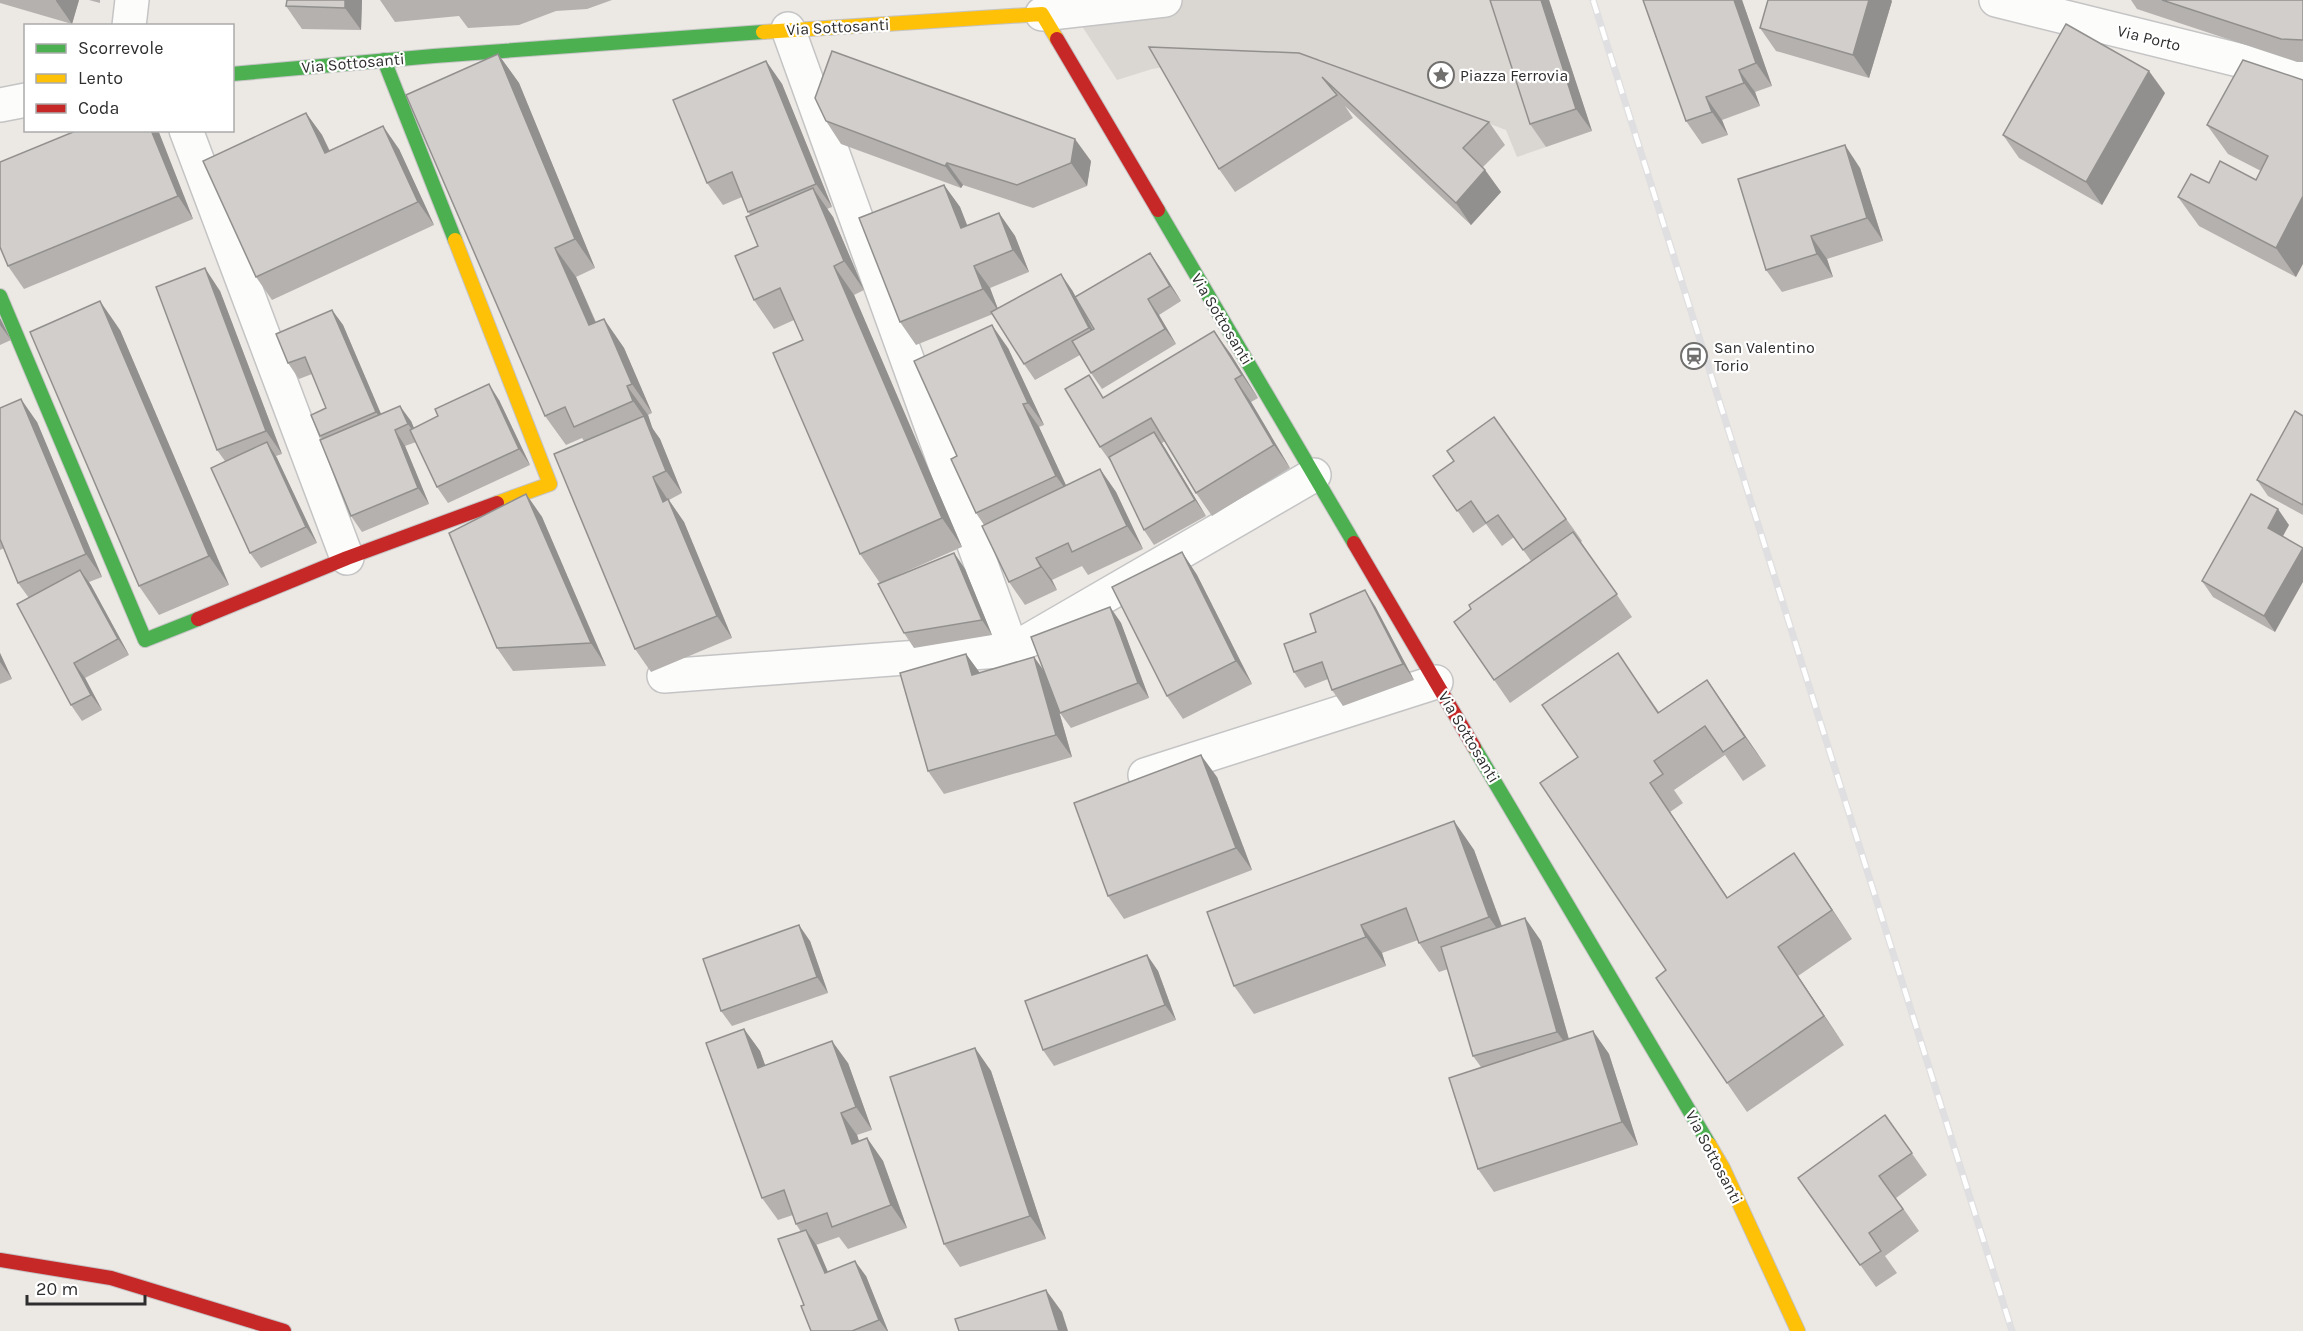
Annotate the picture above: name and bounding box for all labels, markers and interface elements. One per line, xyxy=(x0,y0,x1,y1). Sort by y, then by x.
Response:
street label: Via Sottosanti xyxy=(786,15,890,39)
street label: Via Porto xyxy=(2115,21,2183,55)
legend xyxy=(24,24,234,132)
text: Scorrevole xyxy=(78,37,163,59)
street label: Via Sottosanti xyxy=(301,49,405,77)
place icon: Piazza Ferrovia xyxy=(1426,60,1456,90)
place label: Piazza Ferrovia xyxy=(1460,66,1568,85)
text: Lento xyxy=(78,67,123,89)
text: Coda xyxy=(78,97,119,119)
street label: Via Sottosanti xyxy=(1187,270,1257,368)
place label: San Valentino Torio xyxy=(1714,338,1815,375)
station icon: San Valentino Torio xyxy=(1679,341,1709,371)
street label: Via Sottosanti xyxy=(1434,688,1504,786)
street label: Via Sottosanti xyxy=(1681,1107,1747,1207)
scale bar xyxy=(27,1268,146,1306)
text: 20 m xyxy=(36,1278,78,1300)

